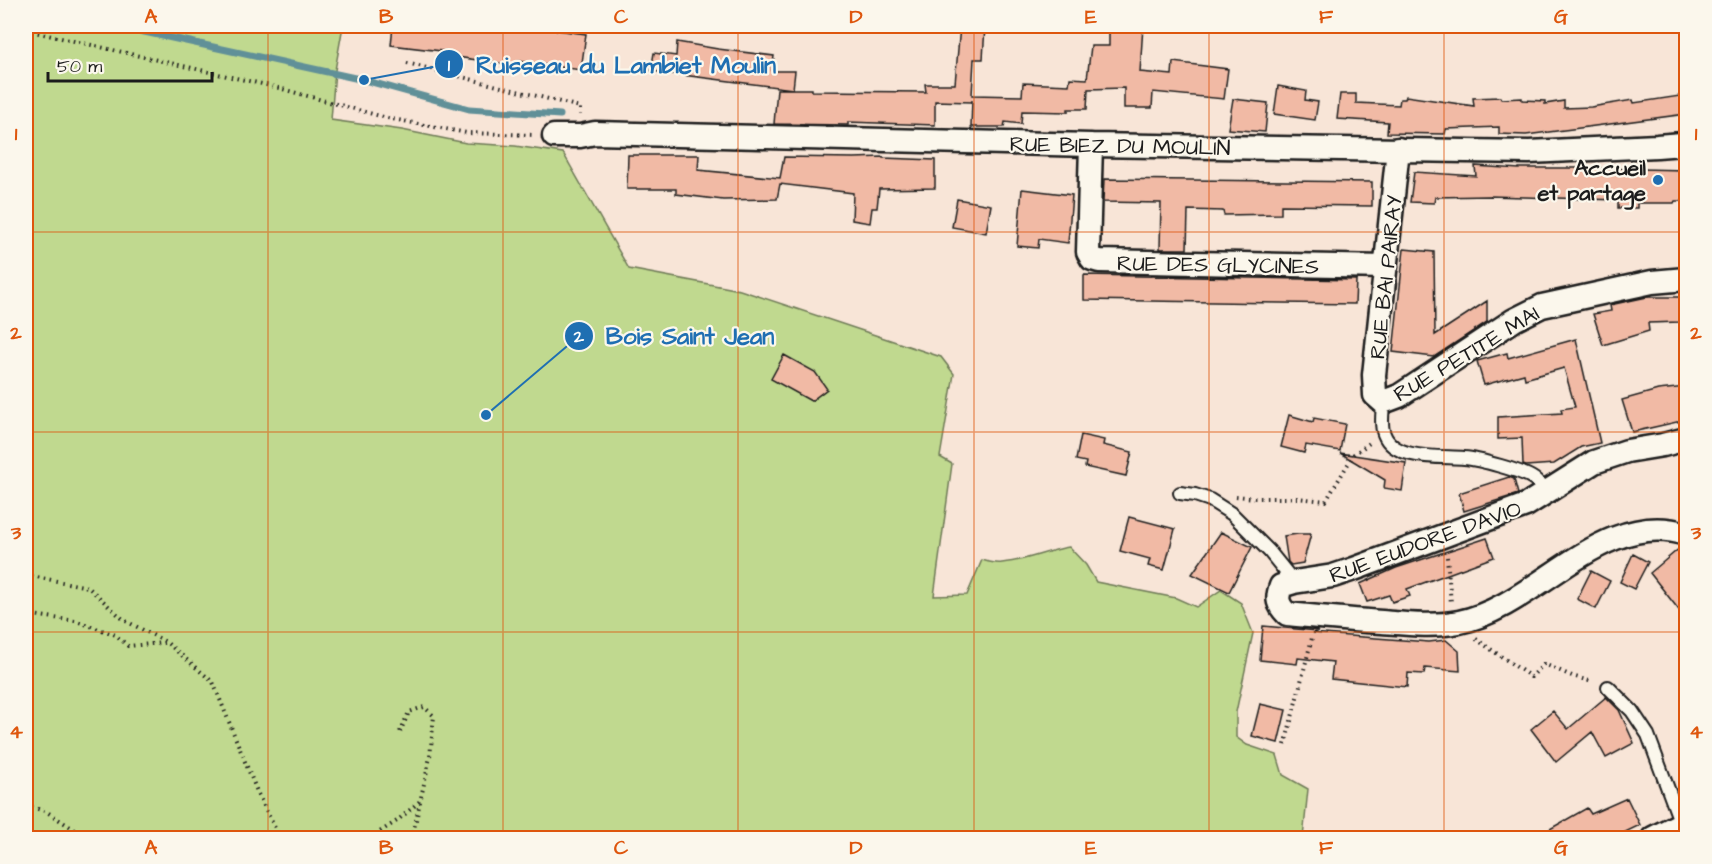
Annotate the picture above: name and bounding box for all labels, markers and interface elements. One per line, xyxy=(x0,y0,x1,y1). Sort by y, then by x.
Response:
text: A xyxy=(145,3,158,31)
text: B xyxy=(379,3,394,31)
text: C xyxy=(614,3,629,31)
text: D xyxy=(850,3,863,31)
text: E xyxy=(1085,3,1097,31)
text: F xyxy=(1319,3,1334,31)
text: G xyxy=(1554,3,1568,31)
callout: Ruisseau du Lambiet Moulin xyxy=(434,43,788,85)
scale bar xyxy=(48,45,212,83)
text: Ruisseau du Lambiet Moulin xyxy=(476,49,776,83)
text: 1 xyxy=(448,53,451,78)
text: 50 m xyxy=(57,54,102,79)
text: 1 xyxy=(15,120,18,148)
text: 1 xyxy=(1695,120,1698,148)
street label: RUE BIEZ DU MOULIN xyxy=(1009,129,1231,164)
place label: Accueil et partage xyxy=(1537,153,1647,210)
marker: Accueil et partage xyxy=(1651,173,1665,187)
street label: RUE BAI PAIRAY xyxy=(1362,193,1411,361)
street label: RUE DES GLYCINES xyxy=(1117,248,1319,283)
street label: RUE PETITE MAI xyxy=(1388,298,1546,410)
callout: Bois Saint Jean xyxy=(564,315,786,357)
text: 2 xyxy=(9,319,22,347)
text: 2 xyxy=(1689,319,1702,347)
text: Bois Saint Jean xyxy=(606,320,774,354)
text: 2 xyxy=(573,324,585,349)
street label: RUE EUDORE DAVIO xyxy=(1325,493,1526,592)
text: 3 xyxy=(10,519,22,547)
text: 3 xyxy=(1690,519,1702,547)
text: 4 xyxy=(9,718,23,746)
text: 4 xyxy=(1689,718,1703,746)
text: A xyxy=(145,834,158,862)
text: B xyxy=(379,834,394,862)
text: C xyxy=(614,834,629,862)
text: D xyxy=(850,834,863,862)
text: E xyxy=(1085,834,1097,862)
text: F xyxy=(1319,834,1334,862)
text: G xyxy=(1554,834,1568,862)

